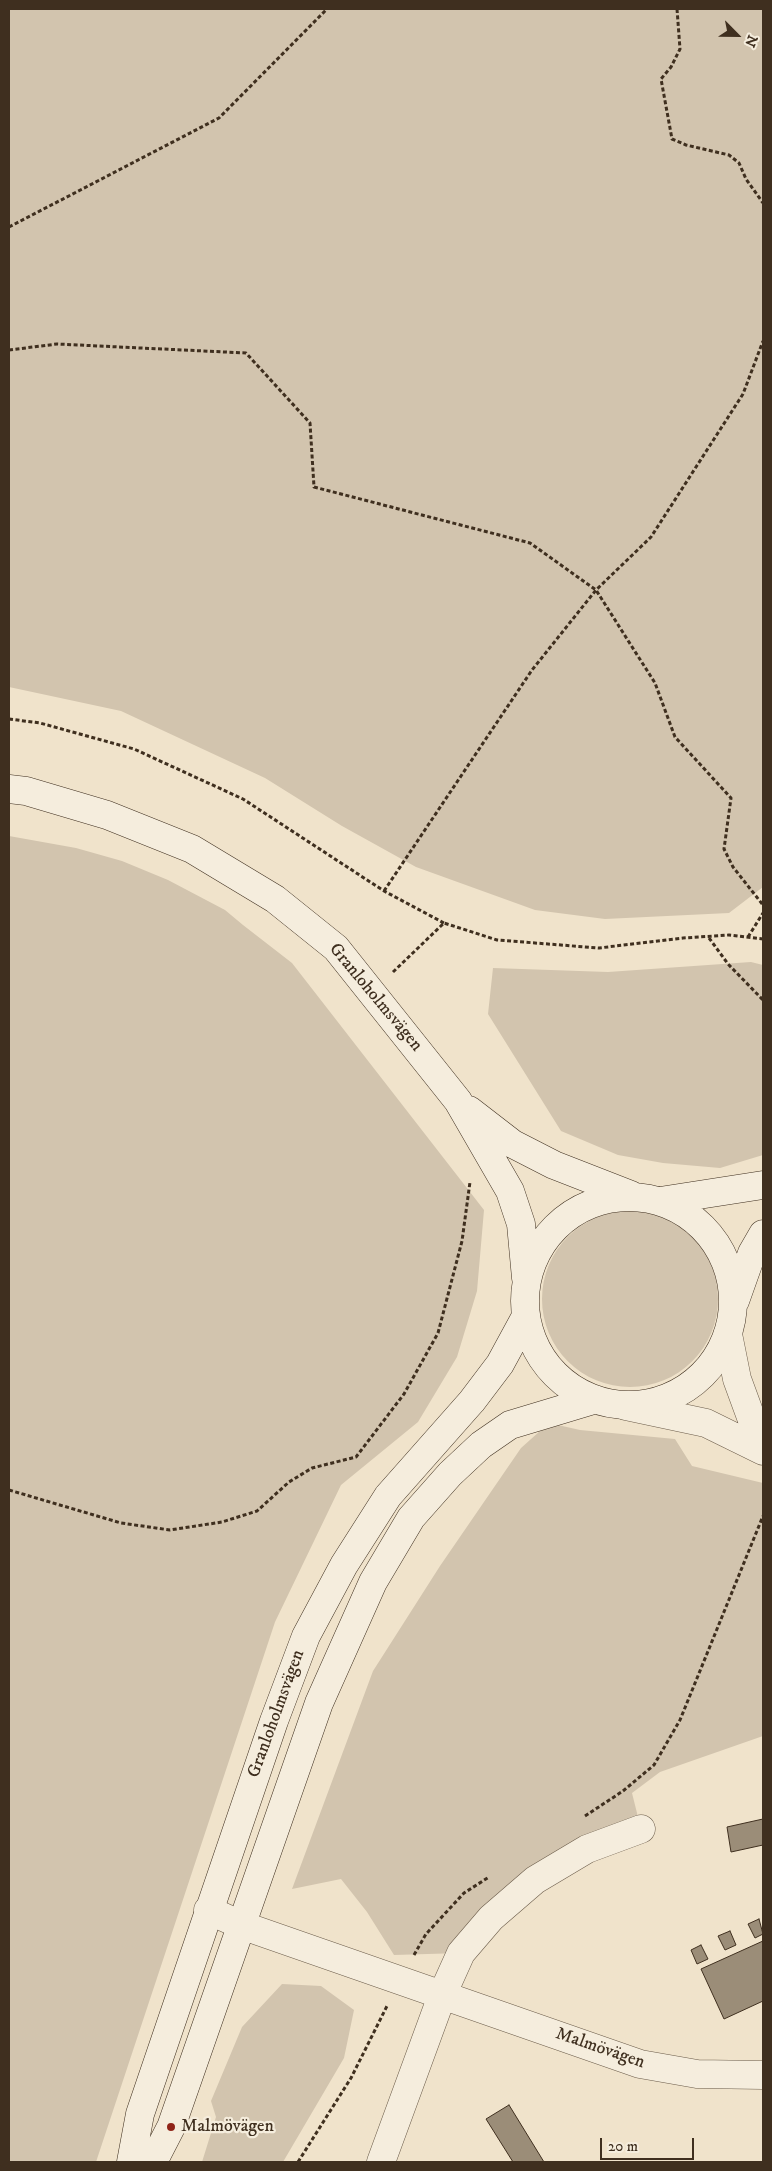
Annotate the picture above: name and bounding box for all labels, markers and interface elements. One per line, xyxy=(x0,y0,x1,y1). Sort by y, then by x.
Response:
north arrow xyxy=(712,10,762,60)
text: N xyxy=(740,32,761,50)
street label: Granloholmsvägen xyxy=(323,940,427,1056)
street label: Granloholmsvägen xyxy=(244,1647,310,1781)
street label: Malmövägen xyxy=(553,2024,647,2074)
place label: Malmövägen xyxy=(181,2116,274,2138)
marker: Malmövägen xyxy=(165,2121,177,2133)
scale bar xyxy=(602,2128,696,2160)
text: 20 m xyxy=(608,2137,638,2156)

